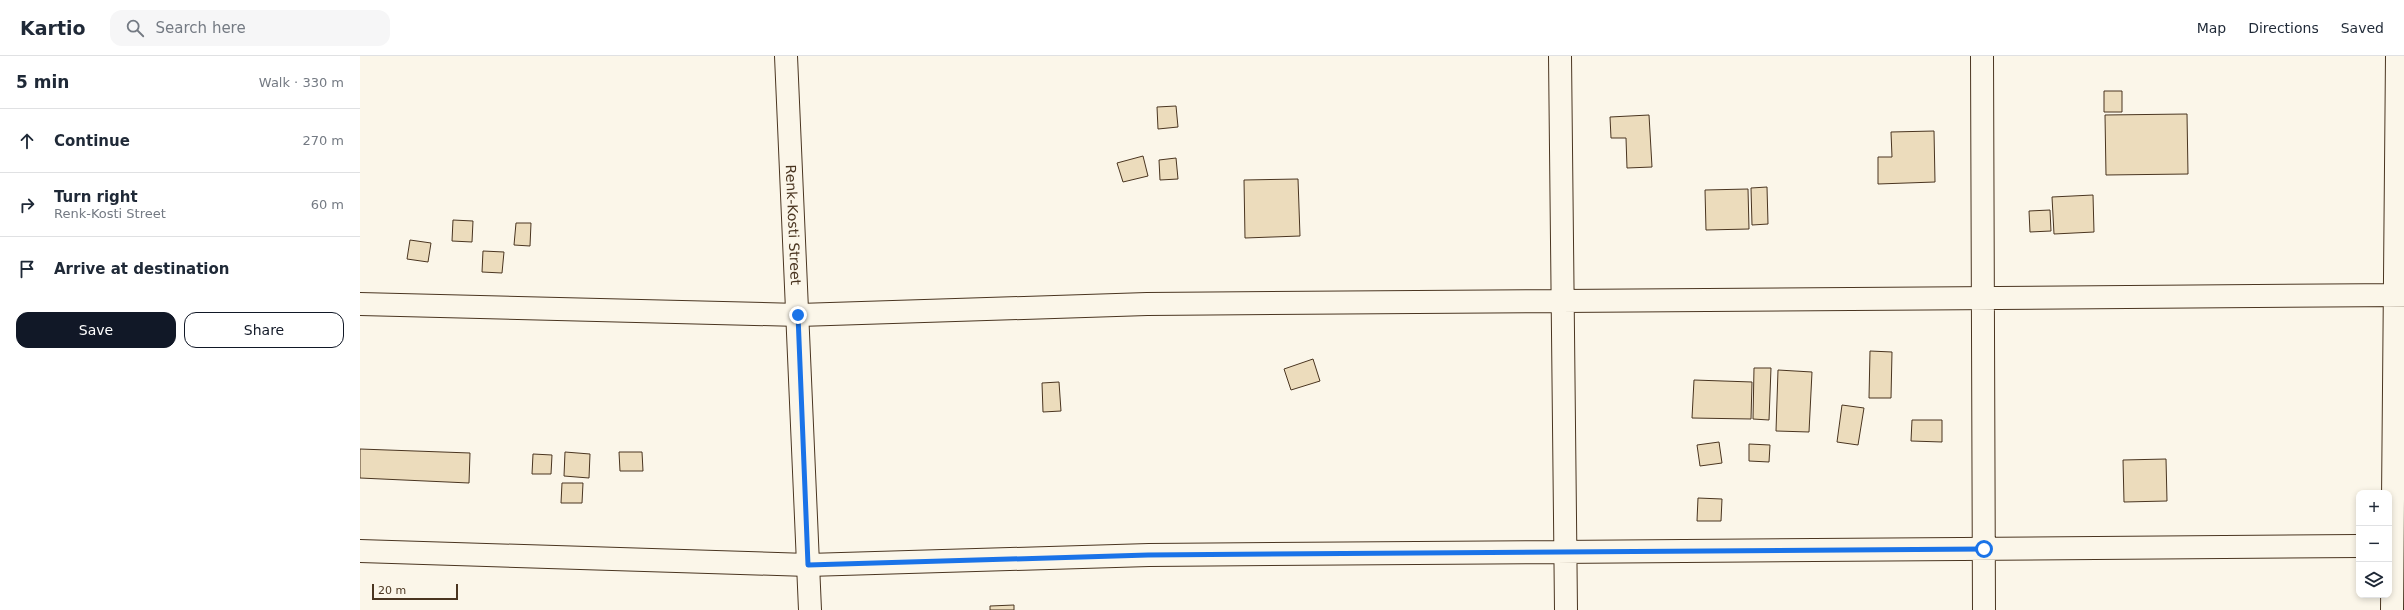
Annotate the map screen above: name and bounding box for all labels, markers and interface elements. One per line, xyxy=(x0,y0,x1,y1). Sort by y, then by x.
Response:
search box xyxy=(110,10,390,46)
text: Kartio xyxy=(20,17,86,39)
icon: search xyxy=(124,17,146,39)
text: Search here xyxy=(156,19,246,37)
text: Map xyxy=(2197,20,2226,36)
text: Directions xyxy=(2248,20,2319,36)
text: Saved xyxy=(2341,20,2384,36)
text: 5 min xyxy=(16,72,69,92)
text: Walk · 330 m xyxy=(259,75,344,90)
icon: ahead xyxy=(16,130,38,152)
text: Continue xyxy=(54,132,130,150)
text: 270 m xyxy=(302,133,344,148)
street label: Renk-Kosti Street xyxy=(783,164,804,286)
text: Turn right xyxy=(54,188,138,206)
icon: right xyxy=(16,194,38,216)
text: 60 m xyxy=(311,197,344,212)
text: Renk-Kosti Street xyxy=(54,206,166,221)
icon: arrive xyxy=(16,258,38,280)
text: Arrive at destination xyxy=(54,260,229,278)
route end xyxy=(789,306,807,324)
button: Save xyxy=(16,312,176,348)
button: Share xyxy=(184,312,344,348)
map controls xyxy=(2356,490,2392,598)
button: + xyxy=(2356,490,2392,526)
button: − xyxy=(2356,526,2392,562)
route start xyxy=(1975,540,1993,558)
button: layers xyxy=(2356,562,2392,598)
scale bar xyxy=(372,582,458,601)
text: 20 m xyxy=(378,584,406,597)

